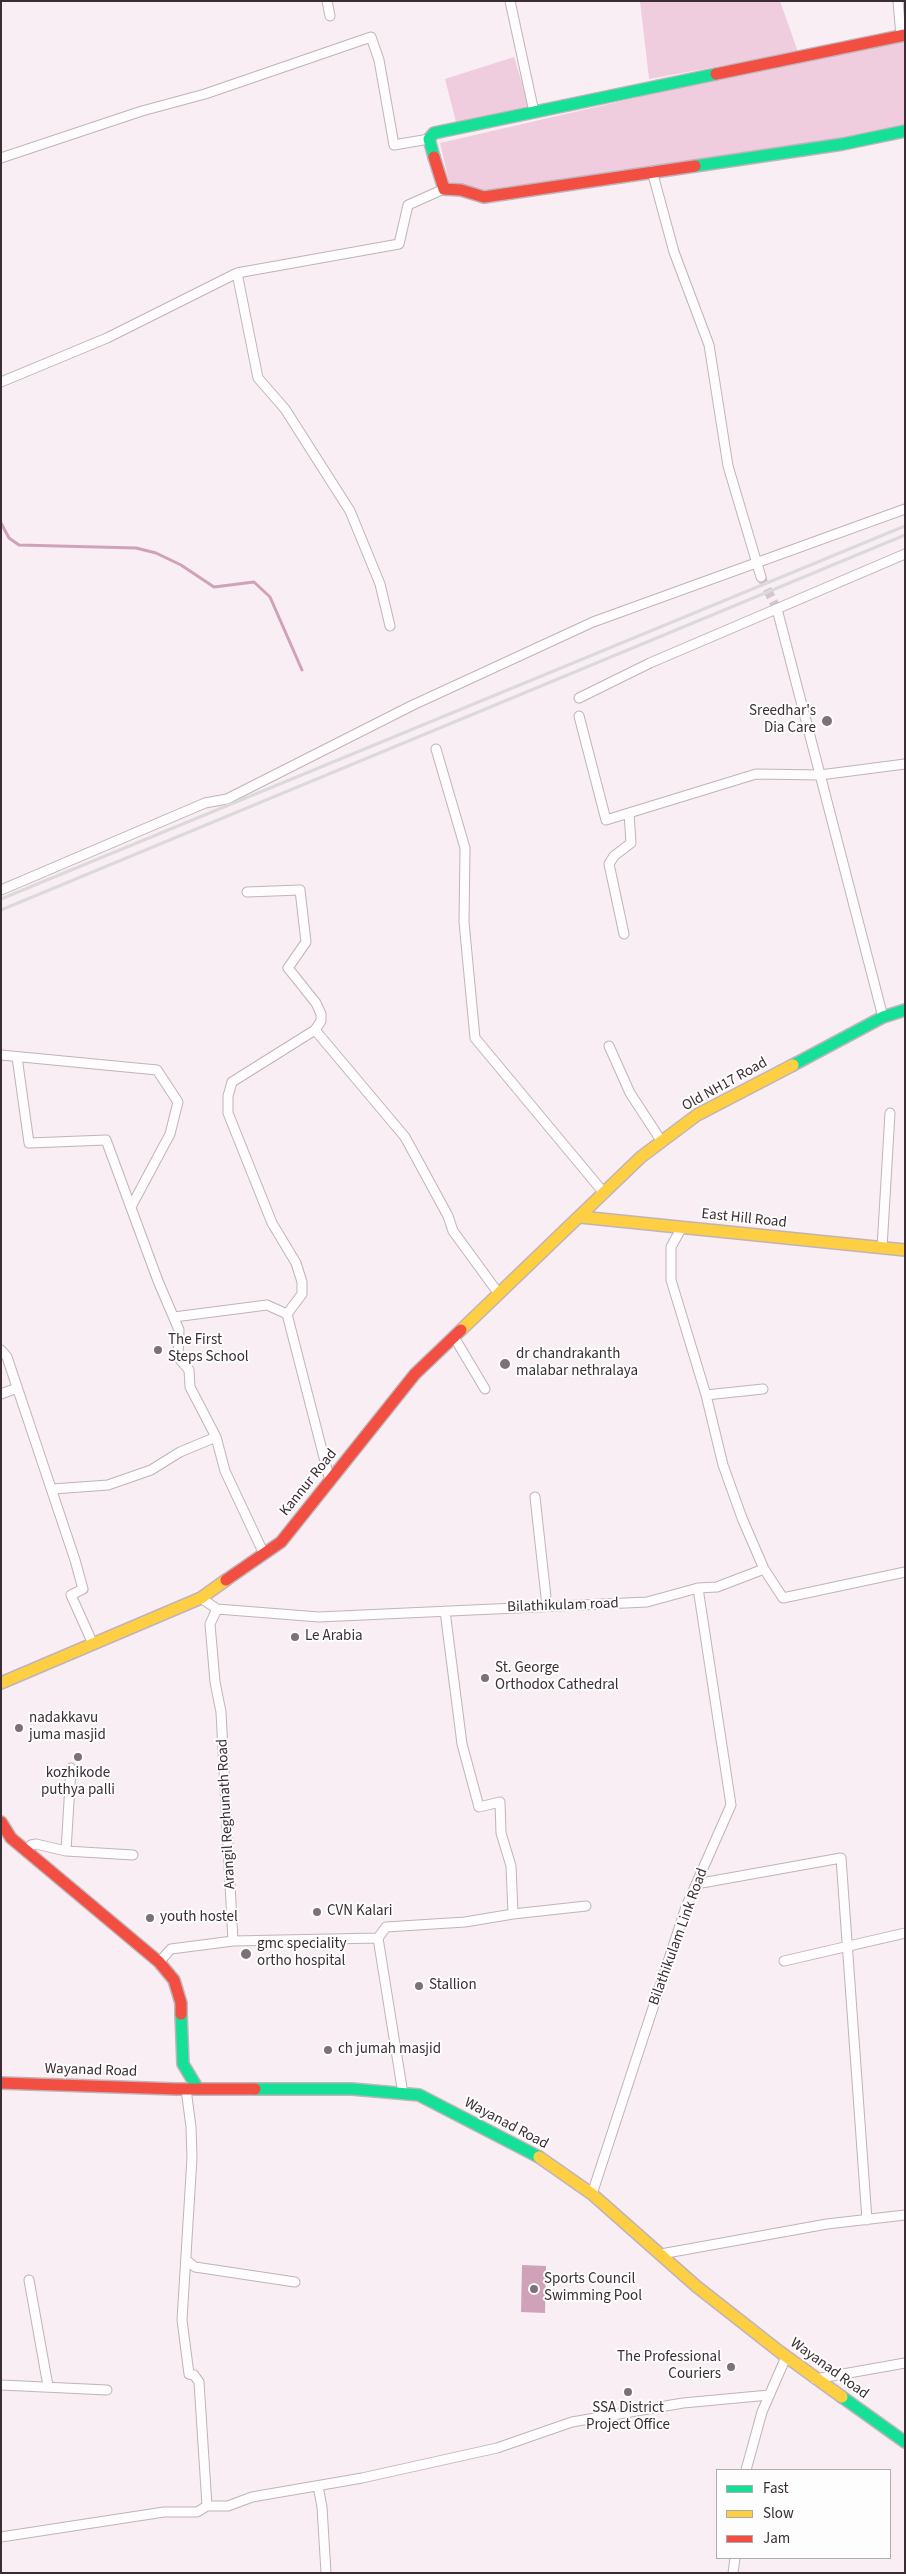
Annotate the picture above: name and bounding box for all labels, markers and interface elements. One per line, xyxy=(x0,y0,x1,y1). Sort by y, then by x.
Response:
place label: Sreedhar's Dia Care xyxy=(749,703,816,738)
marker: Sreedhar's Dia Care xyxy=(820,714,834,728)
street label: Old NH17 Road xyxy=(679,1054,771,1116)
street label: East Hill Road xyxy=(700,1206,788,1232)
place label: The First Steps School xyxy=(168,1332,249,1367)
marker: The First Steps School xyxy=(152,1344,164,1356)
place label: dr chandrakanth malabar nethralaya xyxy=(516,1346,638,1381)
marker: dr chandrakanth malabar nethralaya xyxy=(498,1357,512,1371)
street label: Kannur Road xyxy=(276,1446,342,1520)
street label: Bilathikulam road xyxy=(507,1595,619,1617)
place label: Le Arabia xyxy=(305,1628,363,1646)
marker: Le Arabia xyxy=(289,1631,301,1643)
place label: St. George Orthodox Cathedral xyxy=(495,1660,619,1695)
marker: St. George Orthodox Cathedral xyxy=(479,1672,491,1684)
place label: nadakkavu juma masjid xyxy=(29,1710,106,1745)
marker: nadakkavu juma masjid xyxy=(13,1722,25,1734)
street label: Arangil Reghunath Road xyxy=(214,1738,240,1890)
marker: kozhikode puthya palli xyxy=(72,1751,84,1763)
place label: kozhikode puthya palli xyxy=(41,1765,115,1800)
street label: Bilathikulam Link Road xyxy=(646,1866,712,2008)
place label: CVN Kalari xyxy=(327,1903,392,1921)
marker: CVN Kalari xyxy=(311,1906,323,1918)
place label: youth hostel xyxy=(160,1909,238,1927)
marker: youth hostel xyxy=(144,1912,156,1924)
place label: gmc speciality ortho hospital xyxy=(257,1936,347,1971)
marker: gmc speciality ortho hospital xyxy=(239,1947,253,1961)
place label: Stallion xyxy=(429,1977,477,1995)
marker: Stallion xyxy=(413,1980,425,1992)
place label: ch jumah masjid xyxy=(338,2041,441,2059)
marker: ch jumah masjid xyxy=(322,2044,334,2056)
street label: Wayanad Road xyxy=(44,2060,138,2082)
street label: Wayanad Road xyxy=(461,2094,551,2154)
place label: Sports Council Swimming Pool xyxy=(544,2271,642,2306)
marker: Sports Council Swimming Pool xyxy=(528,2283,540,2295)
street label: Wayanad Road xyxy=(786,2334,872,2404)
place label: The Professional Couriers xyxy=(617,2349,721,2384)
marker: The Professional Couriers xyxy=(725,2361,737,2373)
marker: SSA District Project Office xyxy=(622,2386,634,2398)
place label: SSA District Project Office xyxy=(586,2400,670,2435)
legend xyxy=(716,2469,891,2559)
text: Fast xyxy=(763,2478,789,2499)
text: Slow xyxy=(763,2503,794,2524)
text: Jam xyxy=(763,2528,790,2549)

